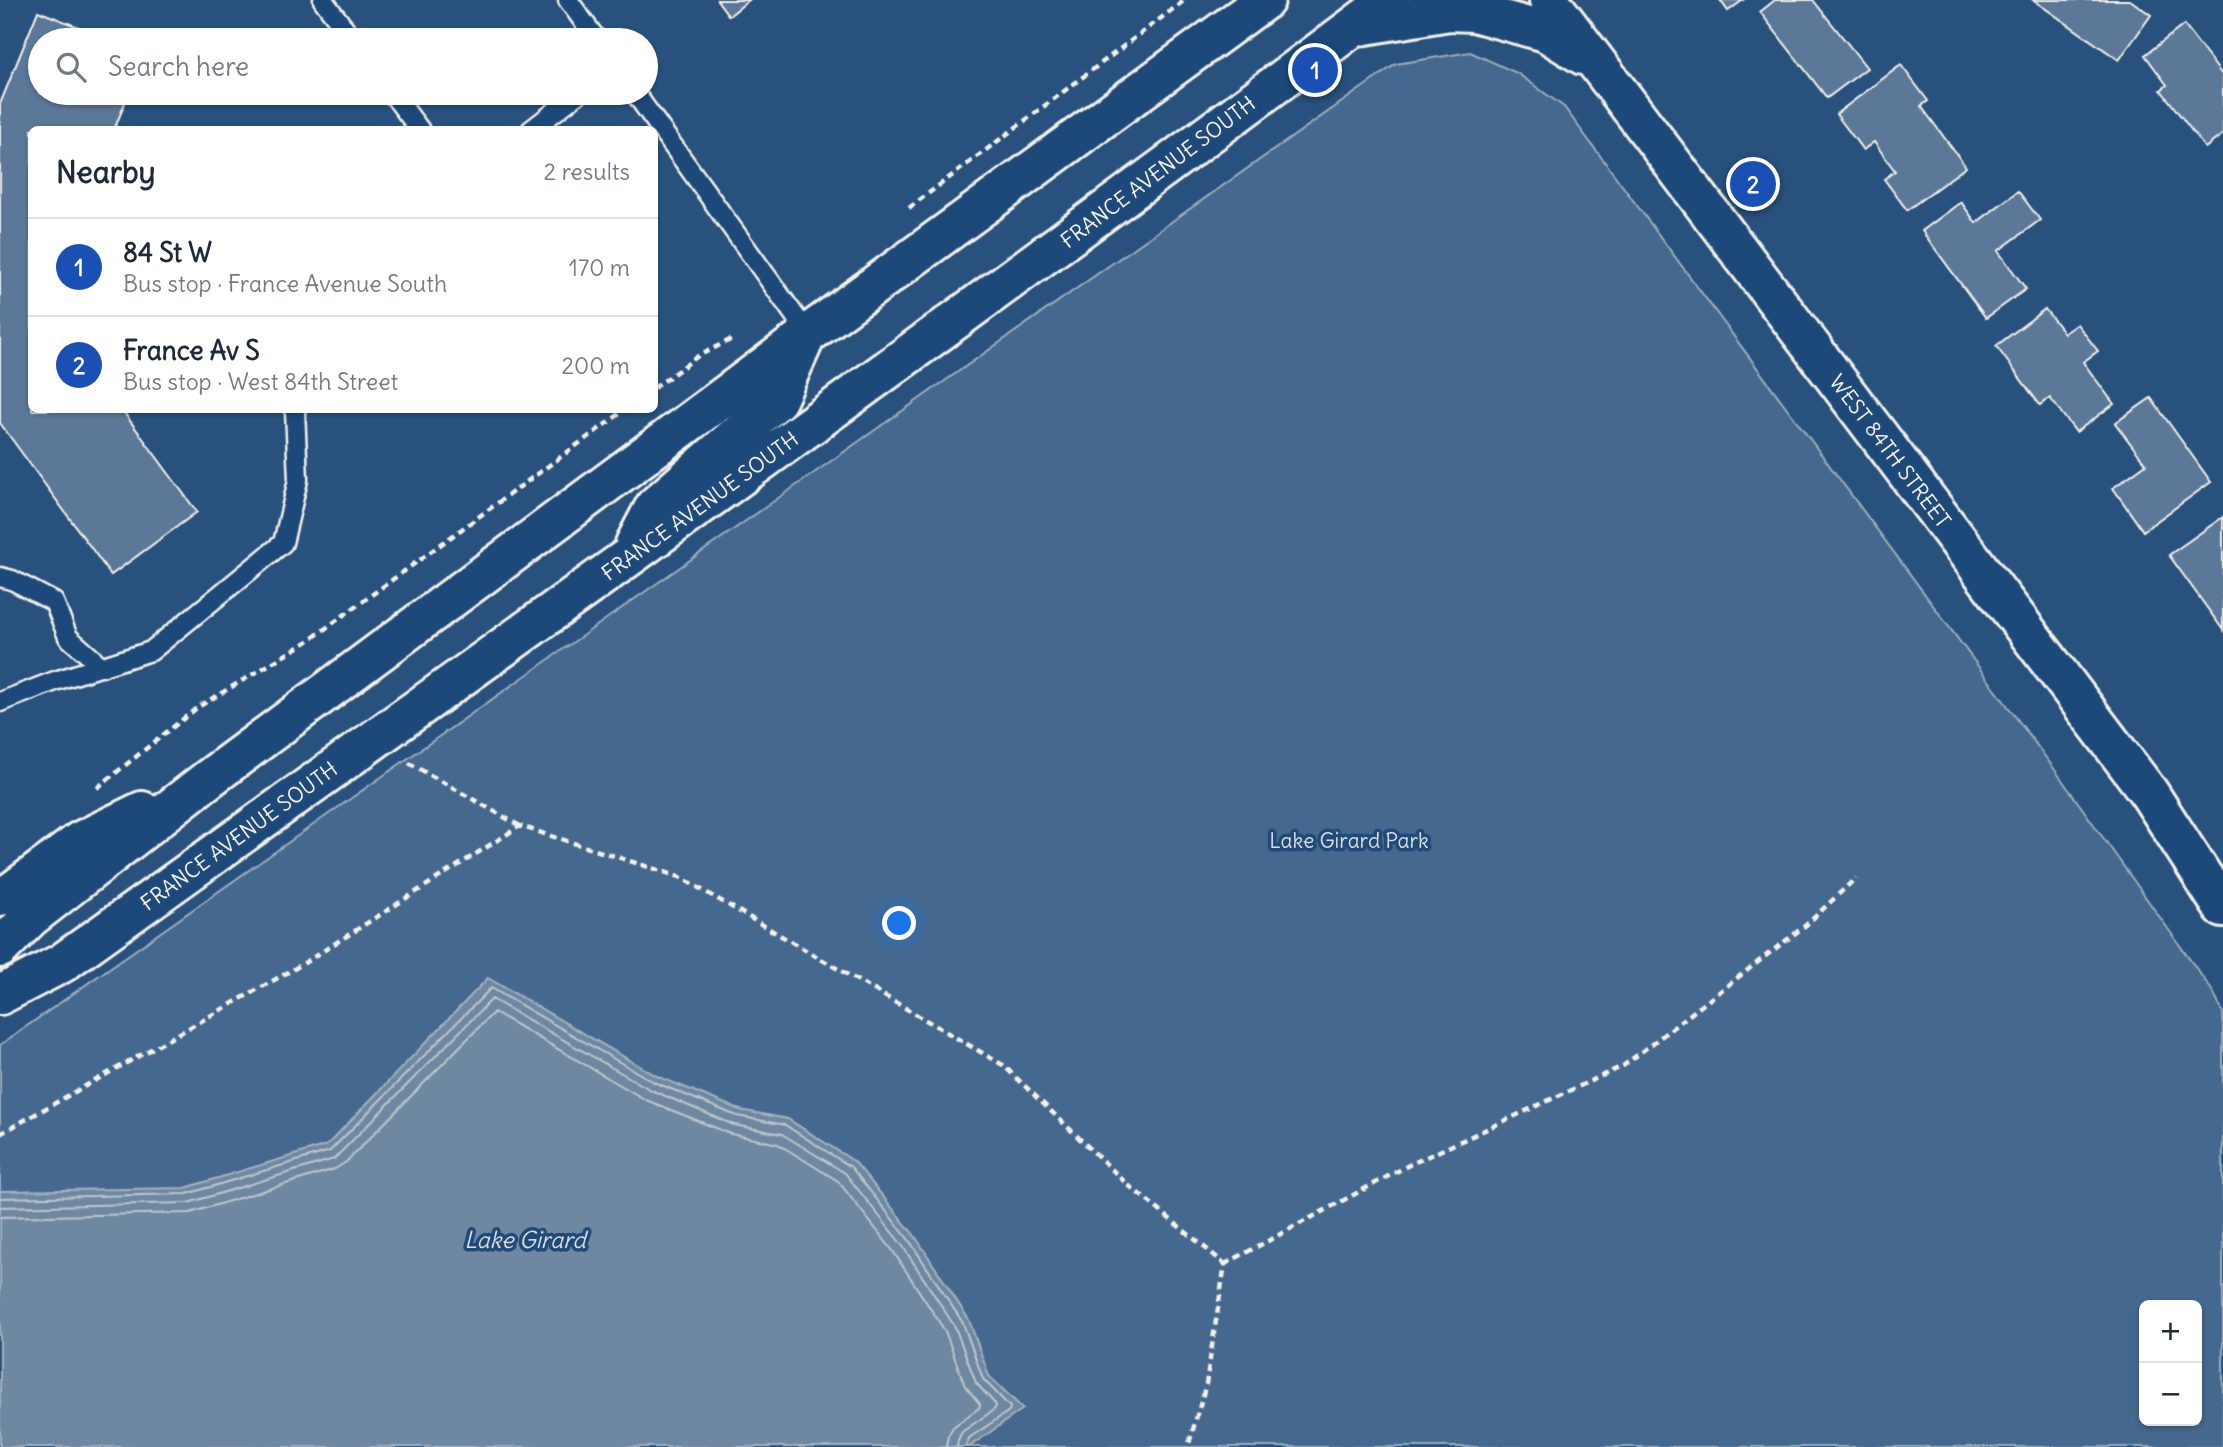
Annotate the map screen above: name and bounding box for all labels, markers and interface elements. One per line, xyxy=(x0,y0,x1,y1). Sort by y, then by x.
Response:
search box xyxy=(28,28,658,105)
pin: 1 xyxy=(1292,44,1338,96)
icon: search xyxy=(52,48,90,86)
text: Search here xyxy=(108,50,249,83)
street label: FRANCE AVENUE SOUTH xyxy=(1055,90,1261,254)
text: Nearby xyxy=(56,153,156,191)
text: 2 results xyxy=(544,157,630,186)
pin: 2 xyxy=(1730,158,1776,210)
text: 84 St W xyxy=(123,236,212,269)
text: 1 xyxy=(74,253,84,282)
text: 170 m xyxy=(569,253,630,282)
text: Bus stop · France Avenue South xyxy=(123,269,447,298)
text: France Av S xyxy=(123,334,260,367)
text: 2 xyxy=(73,351,85,380)
text: 200 m xyxy=(561,351,630,380)
text: Bus stop · West 84th Street xyxy=(123,367,398,396)
street label: WEST 84TH STREET xyxy=(1823,369,1957,533)
street label: FRANCE AVENUE SOUTH xyxy=(596,425,804,587)
street label: FRANCE AVENUE SOUTH xyxy=(135,755,343,917)
park label: Lake Girard Park xyxy=(1269,827,1429,854)
your location xyxy=(882,906,916,940)
water label: Lake Girard xyxy=(464,1225,589,1254)
map controls xyxy=(2139,1300,2202,1426)
button: + xyxy=(2139,1300,2202,1363)
button: − xyxy=(2139,1363,2202,1426)

